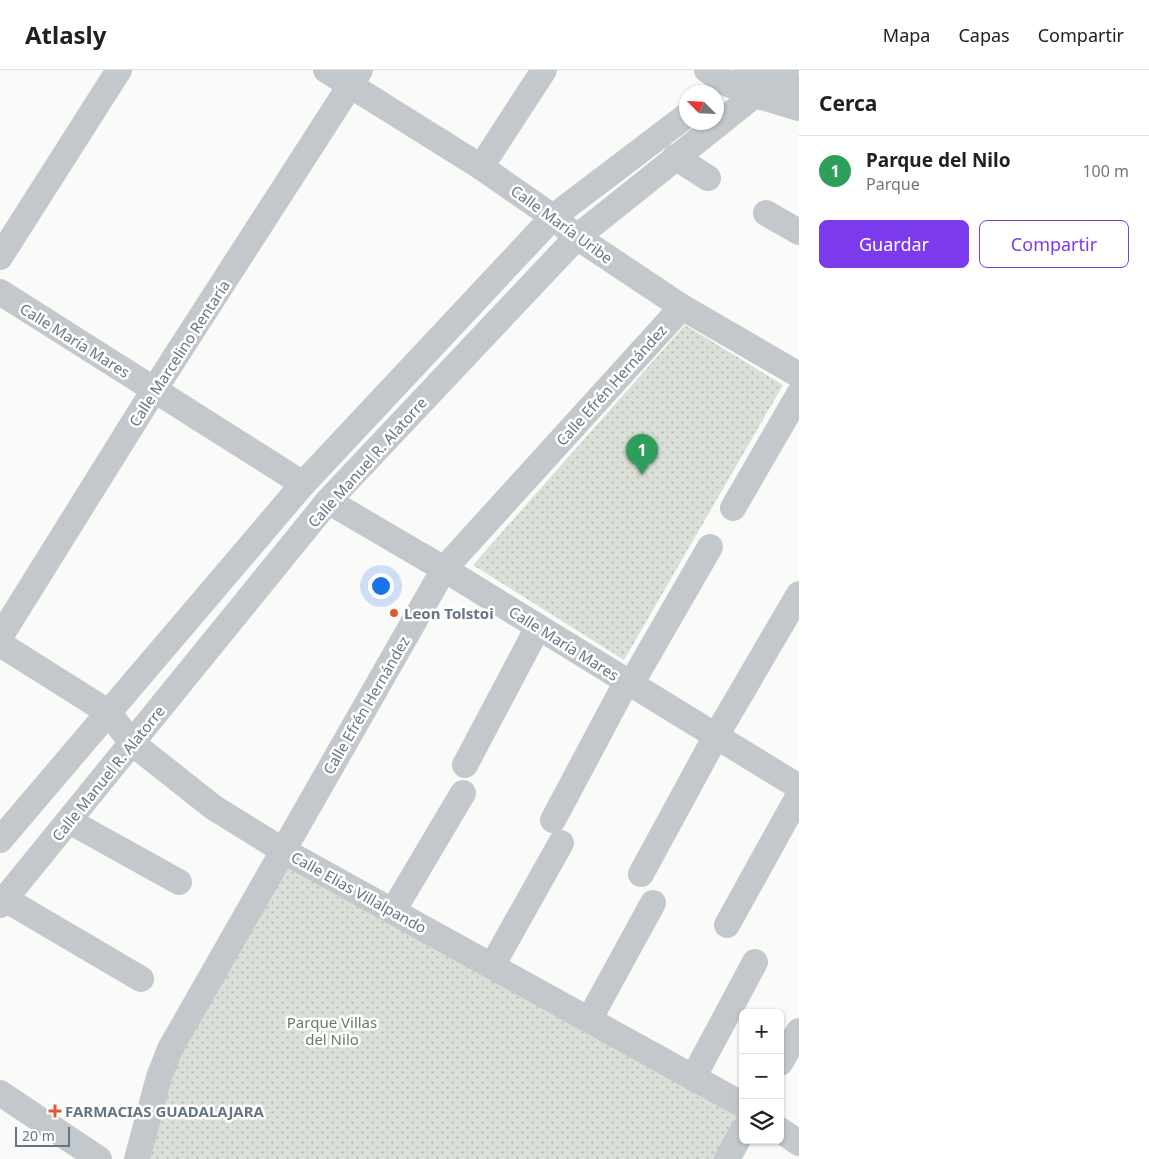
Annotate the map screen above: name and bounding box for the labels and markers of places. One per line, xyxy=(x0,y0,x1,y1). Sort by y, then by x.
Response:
pin: 1 xyxy=(626,434,658,475)
place label: Leon Tolstoi xyxy=(404,603,494,623)
marker: Leon Tolstoi xyxy=(388,607,400,619)
place label: FARMACIAS GUADALAJARA xyxy=(65,1101,265,1121)
marker: FARMACIAS GUADALAJARA xyxy=(49,1105,61,1117)

